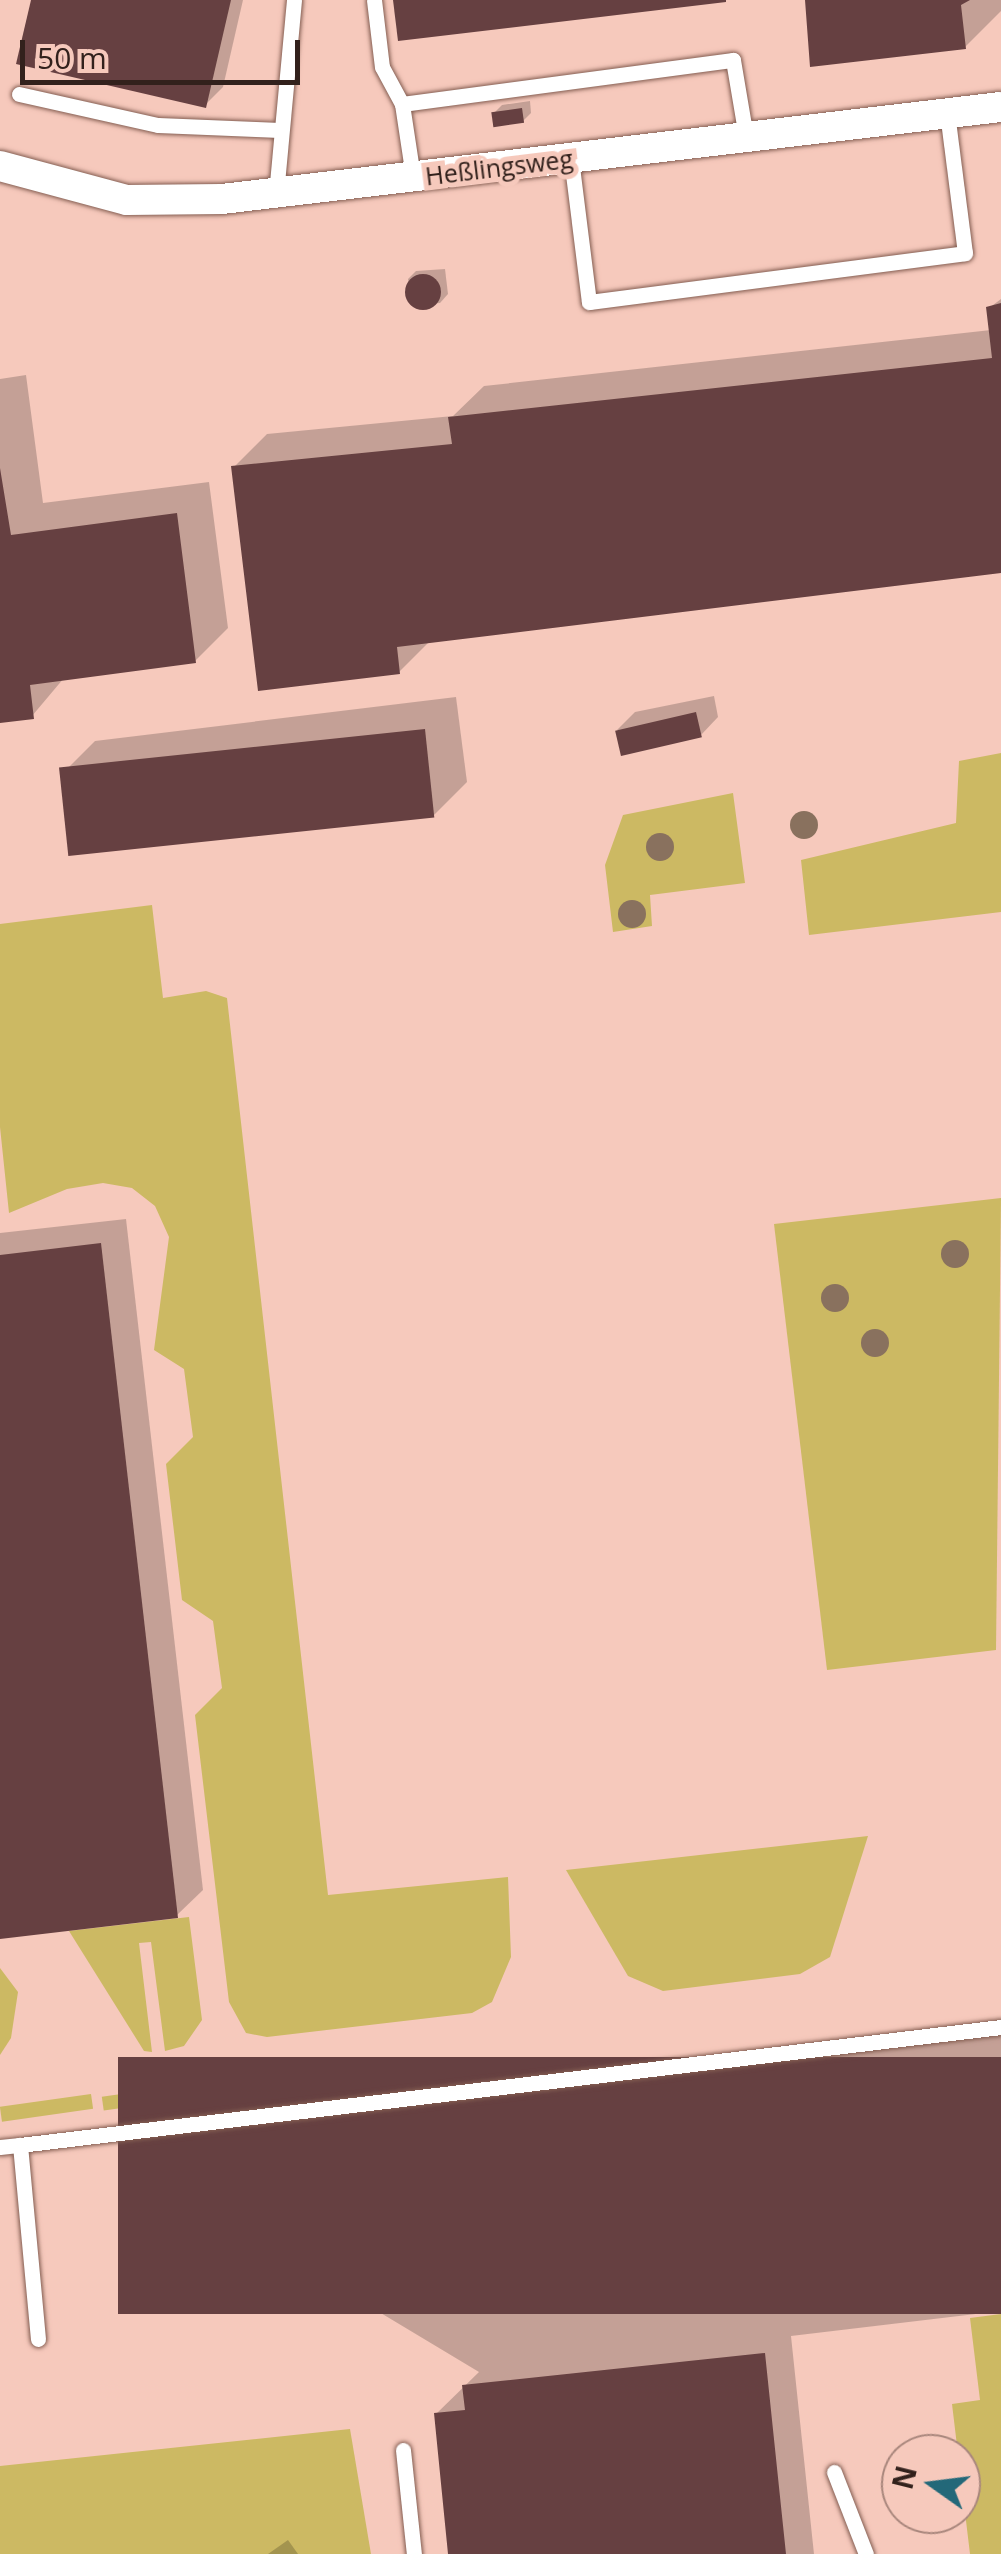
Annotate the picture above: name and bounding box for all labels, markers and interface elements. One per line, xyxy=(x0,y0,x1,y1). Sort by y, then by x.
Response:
scale bar xyxy=(25,20,305,82)
text: 50 m xyxy=(37,37,107,78)
street label: Heßlingsweg xyxy=(423,143,575,191)
north arrow xyxy=(881,2434,981,2534)
text: N xyxy=(883,2462,925,2493)

